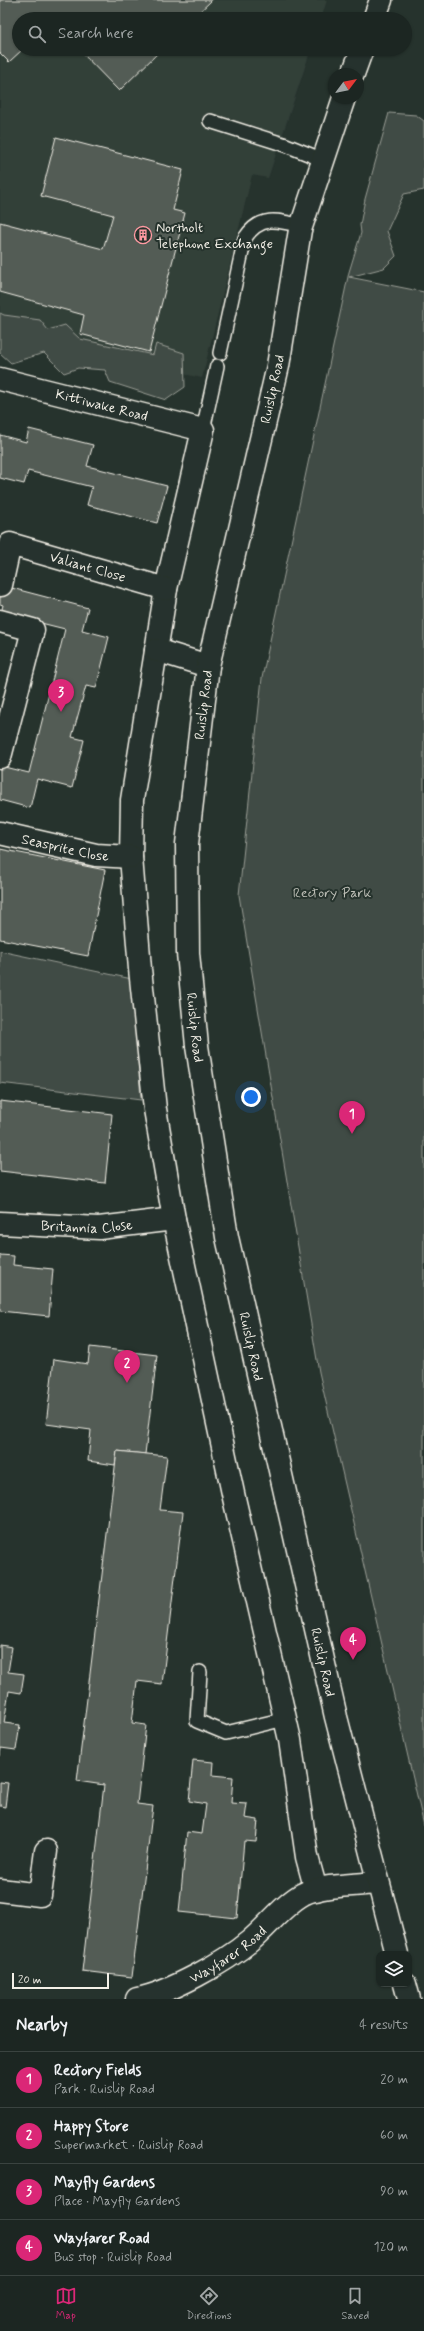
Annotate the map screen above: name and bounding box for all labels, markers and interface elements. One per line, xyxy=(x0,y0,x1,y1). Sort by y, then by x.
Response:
search box xyxy=(12,12,412,56)
icon: search xyxy=(26,23,48,45)
text: Search here xyxy=(58,24,134,44)
north arrow xyxy=(328,68,364,104)
place label: Northolt Telephone Exchange xyxy=(156,219,273,255)
building icon: Northolt Telephone Exchange xyxy=(133,225,153,245)
street label: Ruislip Road xyxy=(257,353,289,425)
street label: Kittiwake Road xyxy=(54,385,150,426)
street label: Valiant Close xyxy=(48,548,128,587)
street label: Ruislip Road xyxy=(191,669,217,741)
pin: 3 xyxy=(48,679,74,712)
street label: Seasprite Close xyxy=(20,830,110,866)
park label: Rectory Park xyxy=(293,884,371,902)
street label: Ruislip Road xyxy=(182,992,207,1064)
your location xyxy=(241,1087,261,1107)
pin: 1 xyxy=(339,1101,365,1134)
street label: Britannia Close xyxy=(40,1216,134,1238)
street label: Ruislip Road xyxy=(234,1310,267,1383)
pin: 2 xyxy=(114,1350,140,1383)
street label: Ruislip Road xyxy=(306,1626,339,1699)
pin: 4 xyxy=(340,1627,366,1660)
street label: Wayfarer Road xyxy=(187,1923,271,1988)
map controls xyxy=(376,1951,412,1987)
button: layers xyxy=(376,1951,412,1987)
scale bar xyxy=(12,1971,109,1990)
text: 20 m xyxy=(18,1973,41,1987)
text: Nearby xyxy=(16,2014,68,2036)
text: 4 results xyxy=(359,2017,408,2034)
text: Rectory Fields xyxy=(54,2061,141,2081)
text: 1 xyxy=(26,2071,32,2088)
text: 20 m xyxy=(380,2071,408,2088)
text: Park · Ruislip Road xyxy=(54,2081,155,2098)
text: Happy Store xyxy=(54,2117,129,2137)
text: 2 xyxy=(26,2127,32,2144)
text: 60 m xyxy=(380,2127,408,2144)
text: Supermarket · Ruislip Road xyxy=(54,2137,203,2154)
text: Mayfly Gardens xyxy=(54,2173,155,2193)
text: 3 xyxy=(26,2183,32,2200)
text: 90 m xyxy=(380,2183,408,2200)
text: Place · Mayfly Gardens xyxy=(54,2193,180,2210)
text: Wayfarer Road xyxy=(54,2229,150,2249)
text: 4 xyxy=(25,2239,33,2256)
text: 120 m xyxy=(374,2239,408,2256)
text: Bus stop · Ruislip Road xyxy=(54,2249,172,2266)
tab: Map xyxy=(55,2285,77,2323)
tab: Directions xyxy=(186,2285,232,2323)
tab: Saved xyxy=(341,2285,369,2323)

